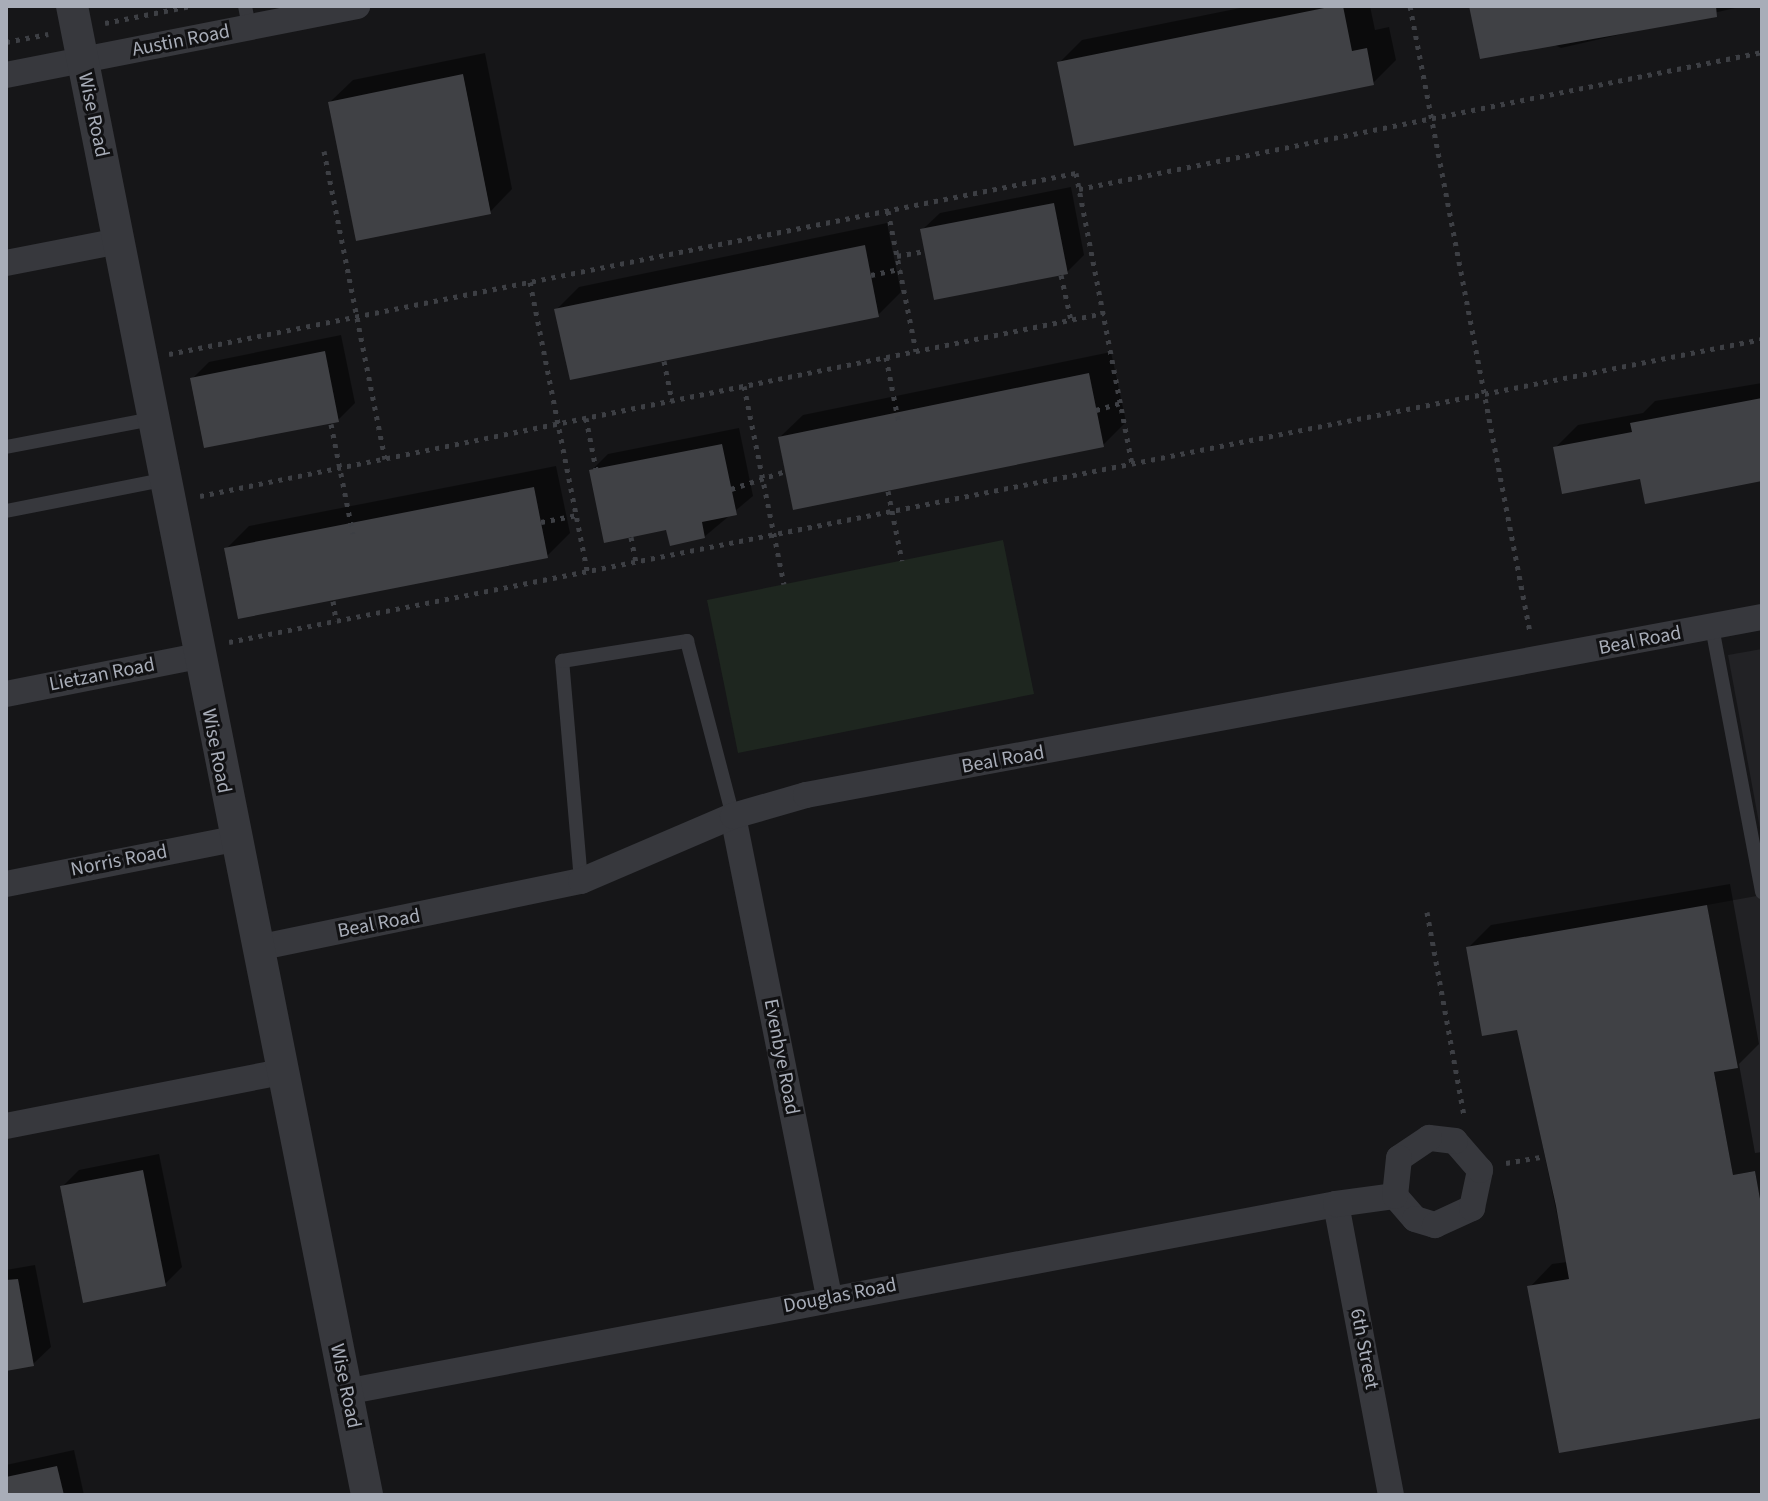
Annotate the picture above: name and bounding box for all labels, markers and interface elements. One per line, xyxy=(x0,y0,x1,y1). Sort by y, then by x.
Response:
street label: Austin Road xyxy=(130,20,232,62)
street label: Wise Road xyxy=(72,71,114,159)
street label: Beal Road xyxy=(1597,621,1683,661)
street label: Lietzan Road xyxy=(47,653,157,697)
street label: Wise Road xyxy=(196,707,236,795)
street label: Beal Road xyxy=(960,741,1046,779)
street label: Norris Road xyxy=(69,840,169,882)
street label: Beal Road xyxy=(336,904,422,944)
street label: Evenbye Road xyxy=(758,997,804,1117)
street label: Douglas Road xyxy=(781,1273,899,1319)
street label: 6th Street xyxy=(1344,1307,1384,1391)
street label: Wise Road xyxy=(324,1342,366,1430)

